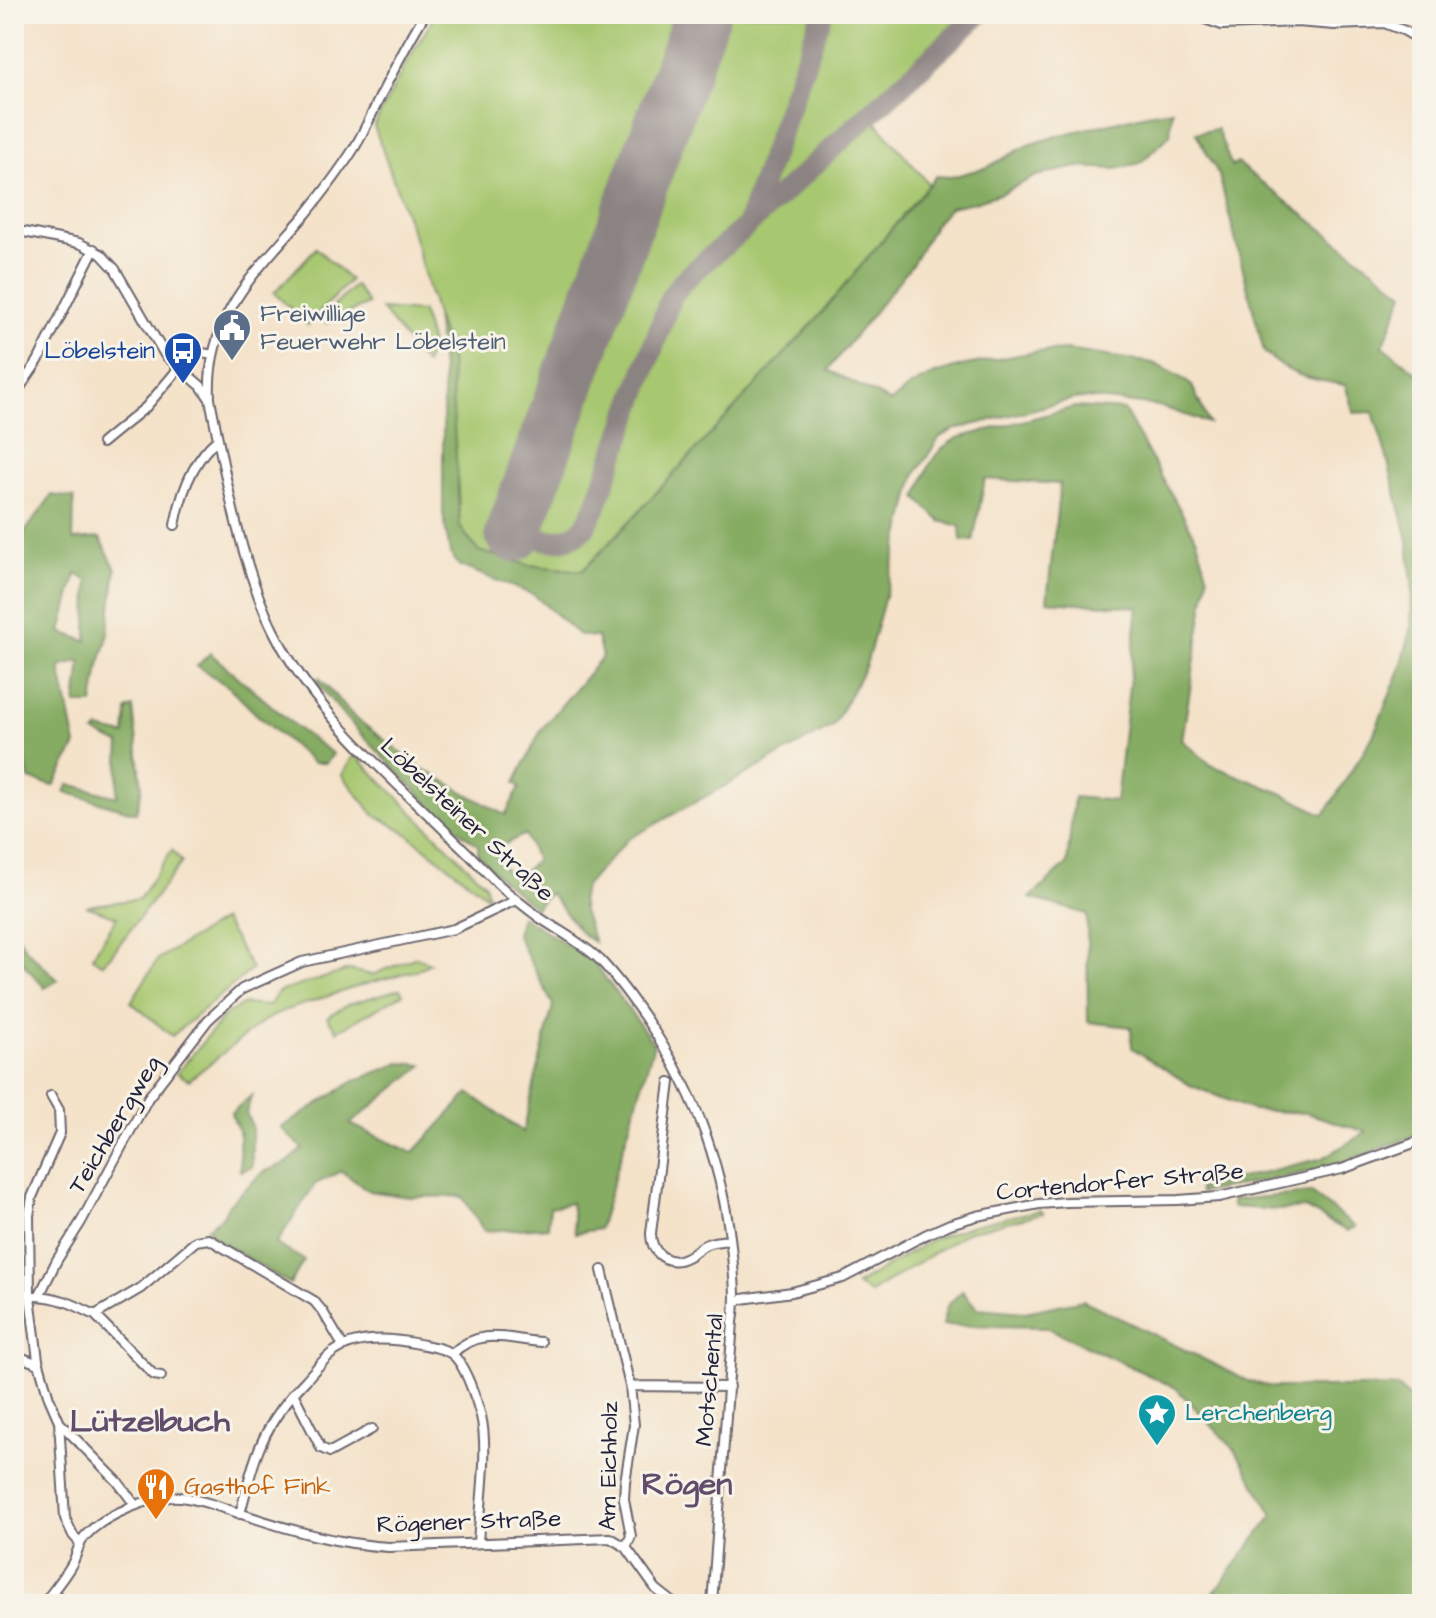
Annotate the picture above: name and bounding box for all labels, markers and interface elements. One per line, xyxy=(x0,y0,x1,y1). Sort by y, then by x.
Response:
place label: Freiwillige Feuerwehr Löbelstein xyxy=(260,297,506,359)
public building icon: Freiwillige Feuerwehr Löbelstein xyxy=(211,307,253,362)
bus stop icon: Löbelstein xyxy=(162,330,204,385)
place label: Löbelstein xyxy=(44,334,155,368)
street label: Löbelsteiner Straße xyxy=(372,730,562,910)
street label: Teichbergweg xyxy=(60,1050,170,1201)
street label: Cortendorfer Straße xyxy=(995,1154,1245,1210)
street label: Motschental xyxy=(687,1312,733,1448)
place icon: Lerchenberg xyxy=(1136,1392,1178,1447)
place label: Lerchenberg xyxy=(1185,1396,1332,1431)
district label: Lützelbuch xyxy=(70,1399,231,1444)
street label: Am Eichholz xyxy=(591,1401,627,1531)
district label: Rögen xyxy=(642,1462,732,1508)
restaurant icon: Gasthof Fink xyxy=(135,1466,177,1521)
place label: Gasthof Fink xyxy=(184,1470,331,1504)
street label: Rögener Straße xyxy=(376,1502,562,1543)

